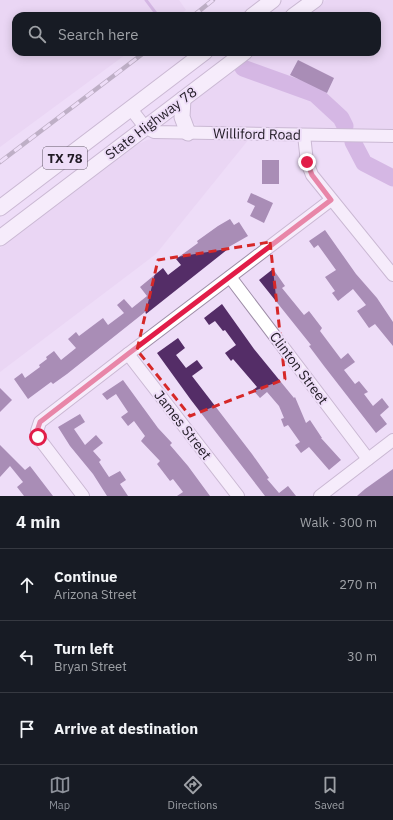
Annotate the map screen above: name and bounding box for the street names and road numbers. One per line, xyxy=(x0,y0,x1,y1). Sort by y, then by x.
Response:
street label: State Highway 78 xyxy=(102,83,200,163)
street label: Williford Road xyxy=(213,124,301,144)
road number: TX 78 xyxy=(43,147,87,169)
street label: Clinton Street xyxy=(266,328,332,408)
street label: James Street xyxy=(150,387,216,463)

